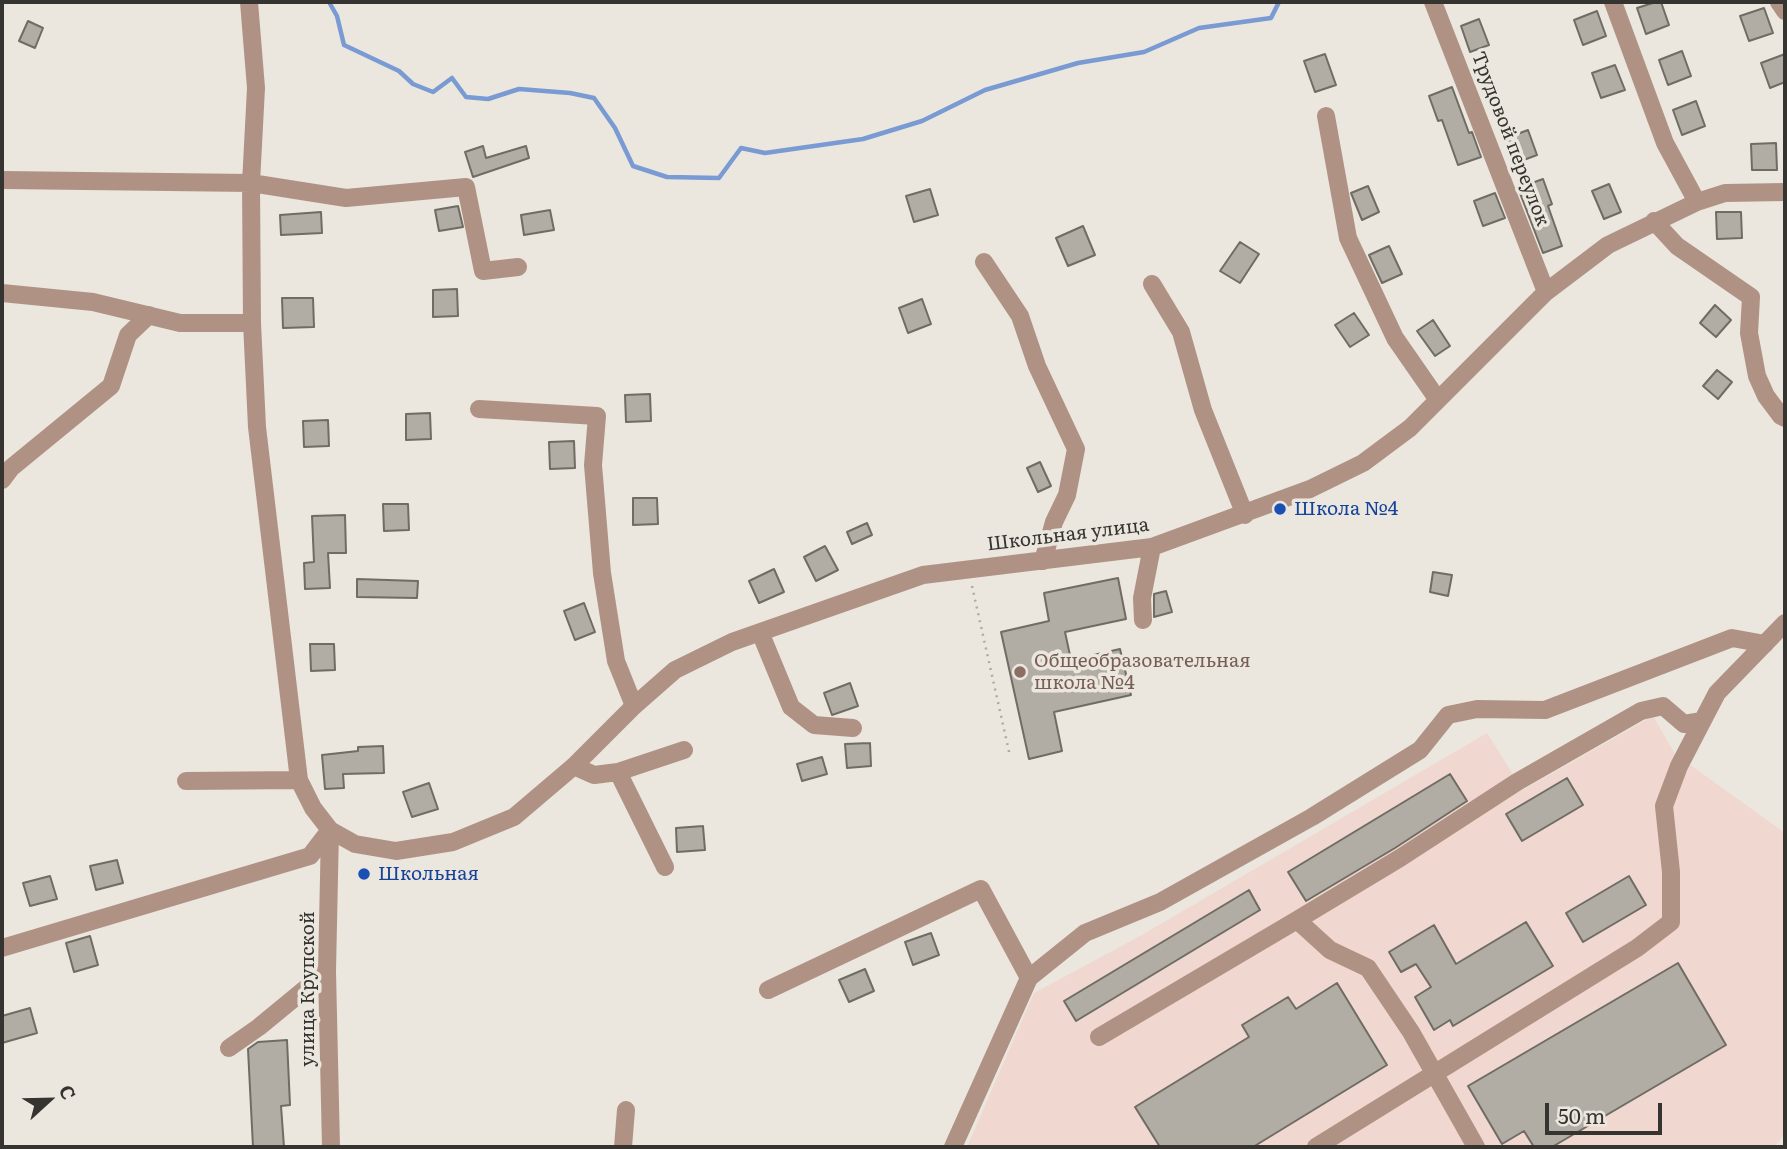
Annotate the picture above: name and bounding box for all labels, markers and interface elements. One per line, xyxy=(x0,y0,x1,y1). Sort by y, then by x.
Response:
street label: Трудовой переулок xyxy=(1466,49,1554,229)
place label: Школа №4 xyxy=(1294,498,1398,520)
marker: Школа №4 xyxy=(1272,501,1288,517)
street label: Школьная улица xyxy=(986,514,1150,556)
place label: Общеобразовательная школа №4 xyxy=(1034,650,1251,694)
marker: Общеобразовательная школа №4 xyxy=(1012,664,1028,680)
place label: Школьная xyxy=(378,863,479,885)
marker: Школьная xyxy=(356,866,372,882)
street label: улица Крупской xyxy=(297,911,319,1067)
north arrow xyxy=(14,1065,84,1135)
text: С xyxy=(53,1081,84,1104)
scale bar xyxy=(1549,1090,1666,1134)
text: 50 m xyxy=(1558,1099,1605,1130)

